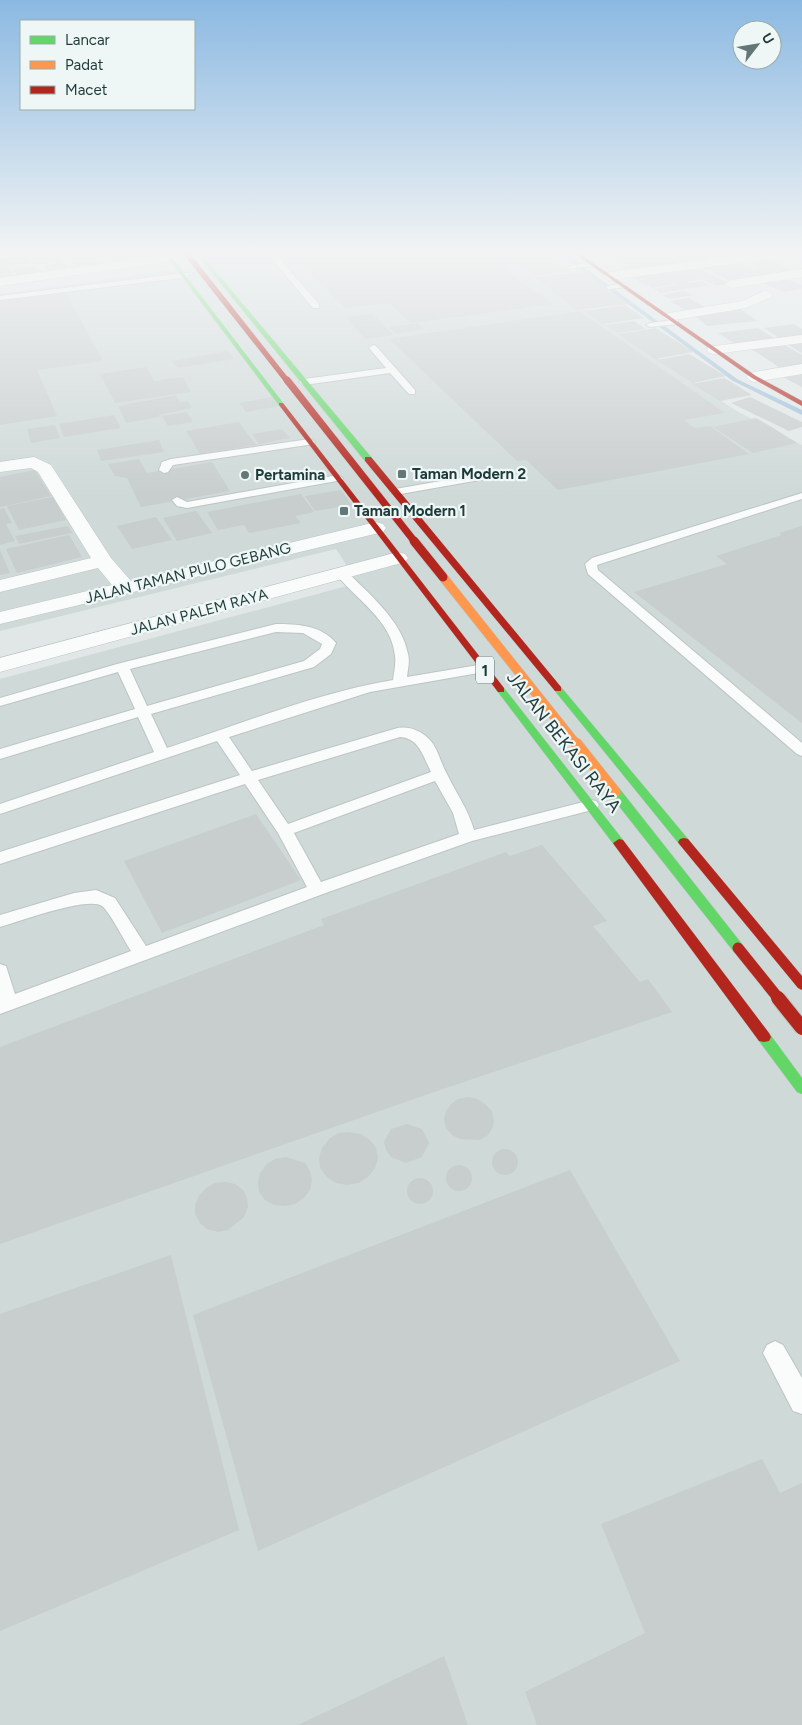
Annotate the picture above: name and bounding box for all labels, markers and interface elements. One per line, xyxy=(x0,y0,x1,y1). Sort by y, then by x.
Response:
legend xyxy=(20,20,195,110)
north arrow xyxy=(732,20,782,70)
text: U xyxy=(758,30,778,47)
text: Lancar xyxy=(65,31,110,49)
text: Padat xyxy=(65,56,104,74)
text: Macet xyxy=(65,81,108,99)
place label: Taman Modern 2 xyxy=(412,465,527,483)
place label: Pertamina xyxy=(255,466,325,484)
marker: Taman Modern 2 xyxy=(396,468,408,480)
marker: Pertamina xyxy=(239,469,251,481)
place label: Taman Modern 1 xyxy=(354,502,466,520)
marker: Taman Modern 1 xyxy=(338,505,350,517)
street label: JALAN TAMAN PULO GEBANG xyxy=(83,539,293,607)
street label: JALAN PALEM RAYA xyxy=(128,585,270,639)
road number: 1 xyxy=(476,656,494,684)
street label: JALAN BEKASI RAYA xyxy=(502,667,626,817)

